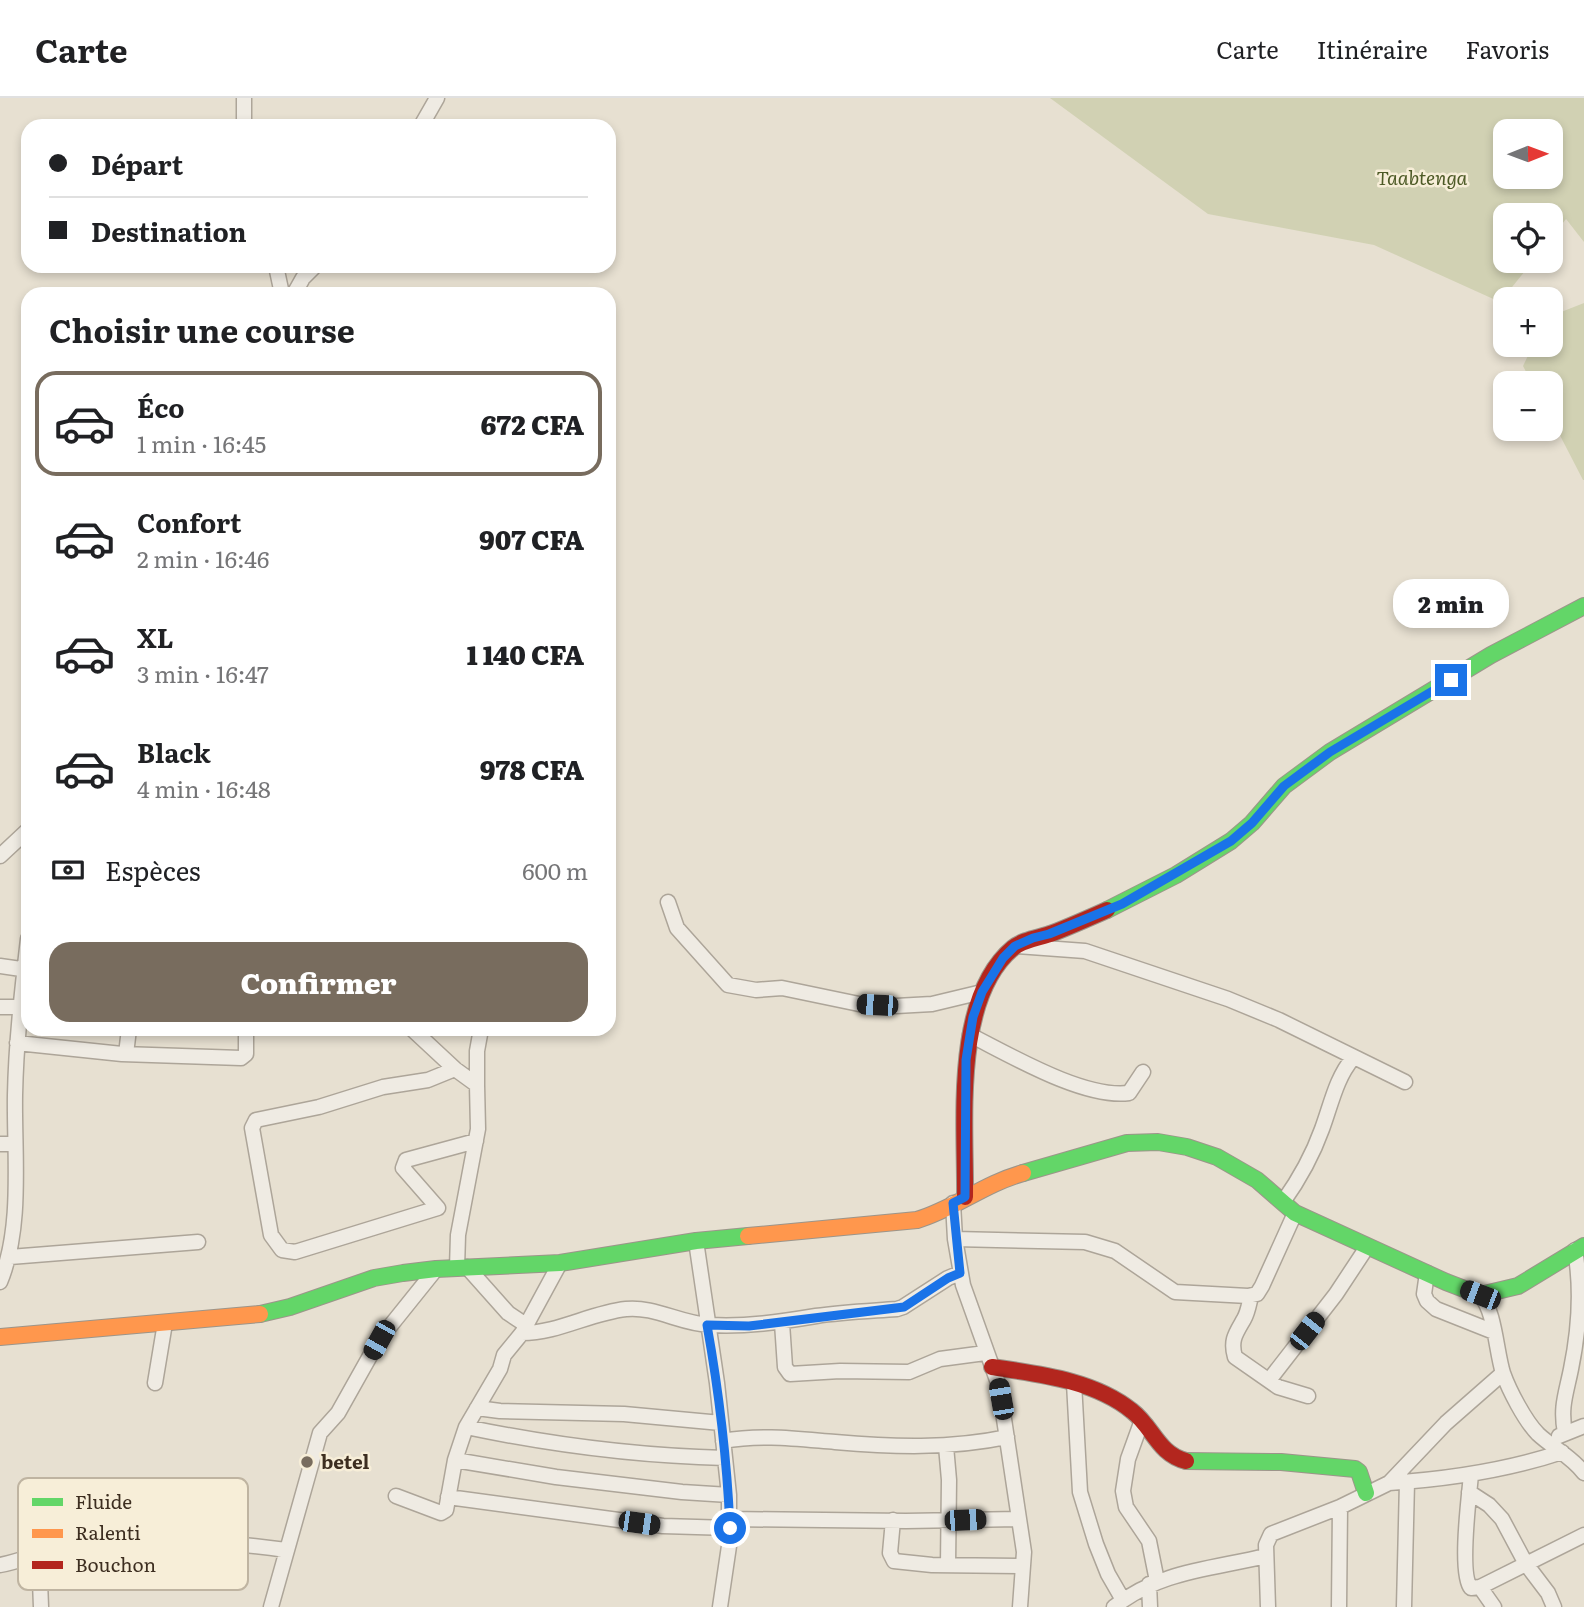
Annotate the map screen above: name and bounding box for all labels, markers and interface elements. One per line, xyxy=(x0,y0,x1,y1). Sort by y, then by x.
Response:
text: Carte xyxy=(35,24,128,73)
text: Carte xyxy=(1216,31,1279,66)
text: Itinéraire xyxy=(1317,31,1428,66)
text: Favoris xyxy=(1466,31,1549,66)
north arrow xyxy=(1493,119,1563,189)
map controls xyxy=(1493,119,1563,441)
text: Départ xyxy=(91,144,183,183)
park label: Taabtenga xyxy=(1377,163,1468,191)
button: locate xyxy=(1493,203,1563,273)
text: Destination xyxy=(91,211,247,250)
button: + xyxy=(1493,287,1563,357)
text: Choisir une course xyxy=(49,305,355,353)
button: − xyxy=(1493,371,1563,441)
text: Éco xyxy=(137,387,185,426)
icon: car xyxy=(53,392,116,455)
text: 672 CFA xyxy=(480,404,584,443)
text: 1 min · 16:45 xyxy=(137,426,266,460)
text: Confort xyxy=(137,502,241,541)
icon: car xyxy=(53,507,116,570)
text: 907 CFA xyxy=(479,519,584,558)
text: 2 min · 16:46 xyxy=(137,541,269,575)
callout: 2 min xyxy=(1393,578,1509,628)
text: 2 min xyxy=(1418,586,1484,620)
text: XL xyxy=(137,617,174,656)
icon: car xyxy=(53,622,116,685)
text: 1 140 CFA xyxy=(467,634,584,673)
text: 3 min · 16:47 xyxy=(137,656,269,690)
route end xyxy=(1435,664,1467,696)
text: Black xyxy=(137,732,211,771)
icon: car xyxy=(53,737,116,800)
text: 978 CFA xyxy=(480,749,584,788)
text: 4 min · 16:48 xyxy=(137,771,271,805)
text: Espèces xyxy=(105,850,201,889)
icon: cash xyxy=(49,851,87,889)
text: 600 m xyxy=(522,853,588,887)
button: Confirmer xyxy=(49,942,588,1022)
car xyxy=(856,993,899,1017)
car xyxy=(1457,1278,1504,1312)
car xyxy=(1286,1308,1329,1354)
car xyxy=(360,1317,399,1363)
car xyxy=(988,1376,1015,1422)
place label: betel xyxy=(321,1447,370,1475)
marker: betel xyxy=(299,1454,315,1470)
legend xyxy=(18,1478,248,1590)
text: Fluide xyxy=(75,1487,132,1515)
car xyxy=(944,1509,987,1531)
car xyxy=(617,1510,662,1536)
route start xyxy=(714,1512,746,1544)
text: Ralenti xyxy=(75,1518,141,1546)
text: Bouchon xyxy=(75,1550,156,1578)

